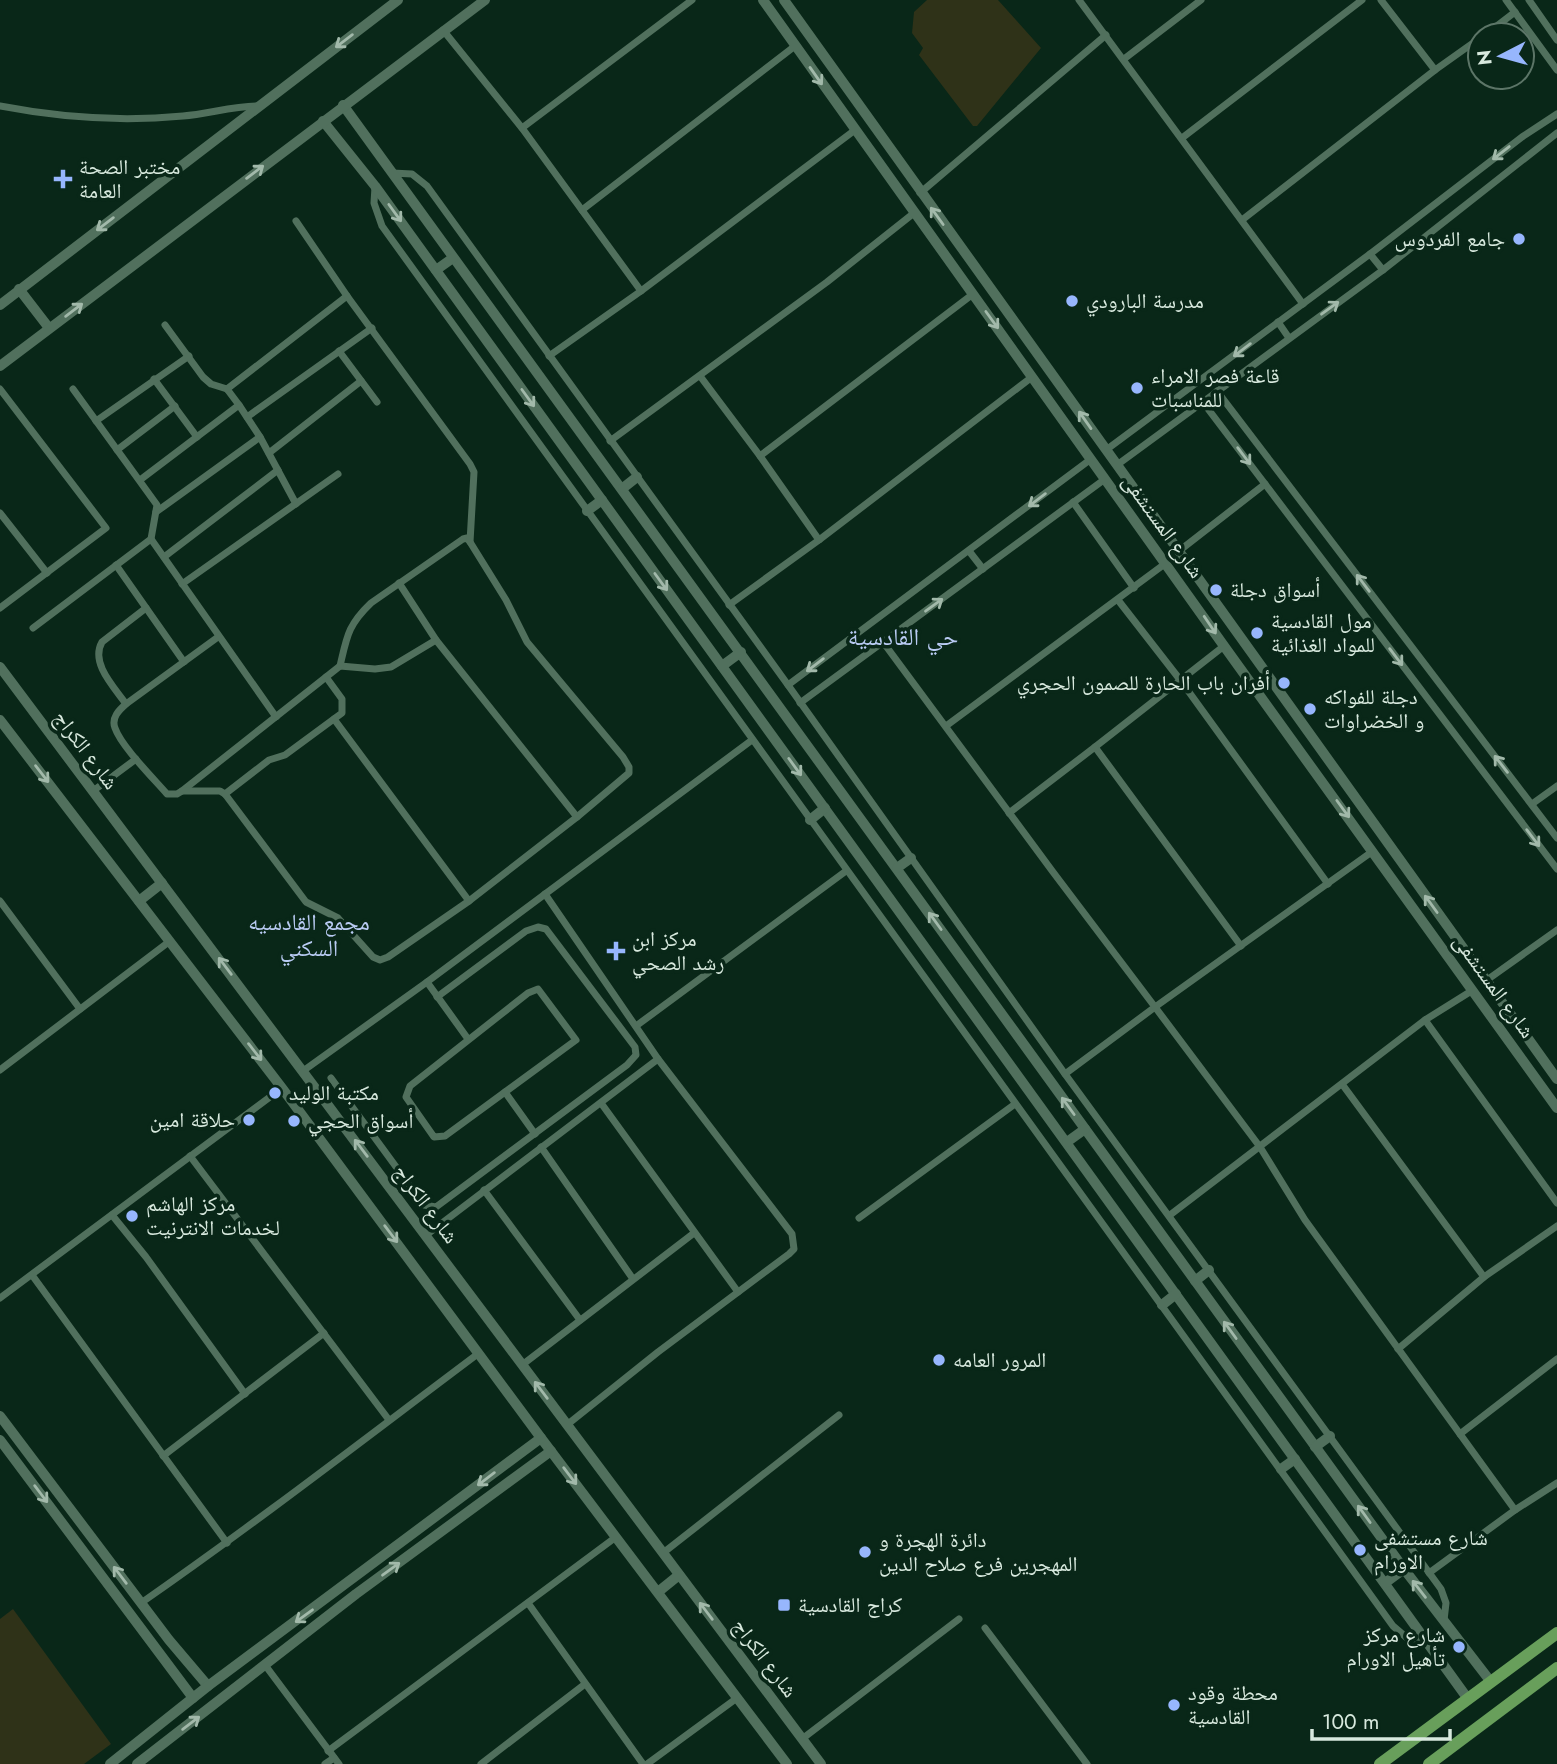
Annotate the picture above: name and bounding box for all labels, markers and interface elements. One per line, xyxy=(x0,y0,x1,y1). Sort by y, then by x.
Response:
north arrow xyxy=(1466,21,1536,91)
one-way arrow xyxy=(335,34,354,49)
text: N xyxy=(1470,49,1499,67)
one-way arrow xyxy=(809,66,824,85)
one-way arrow xyxy=(1492,146,1511,161)
place label: مختبر الصحة العامة xyxy=(79,152,180,206)
one-way arrow xyxy=(245,165,264,180)
marker: مختبر الصحة العامة xyxy=(53,169,73,189)
one-way arrow xyxy=(388,203,402,222)
one-way arrow xyxy=(930,207,944,226)
one-way arrow xyxy=(96,216,114,231)
place label: جامع الفردوس xyxy=(1395,224,1505,254)
marker: جامع الفردوس xyxy=(1511,231,1527,247)
place label: مدرسة البارودي xyxy=(1086,286,1204,317)
marker: مدرسة البارودي xyxy=(1064,293,1080,309)
one-way arrow xyxy=(1320,301,1339,316)
one-way arrow xyxy=(64,302,83,317)
one-way arrow xyxy=(985,310,999,329)
one-way arrow xyxy=(1233,342,1251,357)
place label: قاعة فصر الامراء للمناسبات xyxy=(1151,361,1280,415)
marker: قاعة فصر الامراء للمناسبات xyxy=(1129,380,1145,396)
one-way arrow xyxy=(521,388,535,407)
one-way arrow xyxy=(1078,411,1092,430)
one-way arrow xyxy=(1236,446,1251,465)
street label: شارع المستشفى xyxy=(1115,468,1211,584)
one-way arrow xyxy=(1027,492,1046,507)
one-way arrow xyxy=(654,572,669,591)
place label: أسواق دجلة xyxy=(1230,575,1320,605)
one-way arrow xyxy=(1355,575,1370,593)
marker: أسواق دجلة xyxy=(1208,582,1224,598)
one-way arrow xyxy=(924,598,943,612)
place label: مول القادسية للمواد الغذائية xyxy=(1271,606,1375,660)
one-way arrow xyxy=(1202,615,1217,634)
district label: حي القادسية xyxy=(848,619,958,656)
marker: مول القادسية للمواد الغذائية xyxy=(1249,625,1265,641)
one-way arrow xyxy=(1388,647,1403,665)
one-way arrow xyxy=(806,658,825,673)
place label: أفران باب الحارة للصمون الحجري xyxy=(1017,668,1270,699)
marker: أفران باب الحارة للصمون الحجري xyxy=(1276,675,1292,691)
place label: دجلة للفواكه و الخضراوات xyxy=(1324,682,1424,736)
marker: دجلة للفواكه و الخضراوات xyxy=(1302,701,1318,717)
street label: شارع الكراج xyxy=(46,704,126,796)
one-way arrow xyxy=(1494,755,1509,773)
one-way arrow xyxy=(787,757,802,776)
one-way arrow xyxy=(34,764,49,783)
one-way arrow xyxy=(1336,799,1350,818)
one-way arrow xyxy=(1526,828,1541,847)
one-way arrow xyxy=(1424,895,1439,914)
district label: مجمع القادسيه السكني xyxy=(248,905,370,967)
one-way arrow xyxy=(928,912,942,931)
place label: مركز ابن رشد الصحي xyxy=(632,924,724,979)
street label: شارع المستشفى xyxy=(1446,928,1542,1044)
marker: مركز ابن رشد الصحي xyxy=(606,941,626,961)
one-way arrow xyxy=(217,958,232,976)
one-way arrow xyxy=(247,1042,262,1060)
place label: مكتبة الوليد xyxy=(289,1078,379,1108)
marker: مكتبة الوليد xyxy=(267,1085,283,1101)
one-way arrow xyxy=(1061,1097,1075,1116)
place label: حلاقة امين xyxy=(150,1105,235,1135)
place label: أسواق الحجي xyxy=(308,1106,413,1137)
marker: حلاقة امين xyxy=(241,1112,257,1128)
marker: أسواق الحجي xyxy=(286,1113,302,1129)
one-way arrow xyxy=(354,1139,369,1158)
street label: شارع الكراج xyxy=(386,1158,466,1250)
place label: مركز الهاشم لخدمات الانترنيت xyxy=(146,1189,280,1243)
marker: مركز الهاشم لخدمات الانترنيت xyxy=(124,1208,140,1224)
one-way arrow xyxy=(384,1224,398,1243)
one-way arrow xyxy=(1223,1321,1237,1340)
place label: المرور العامه xyxy=(953,1345,1046,1375)
marker: المرور العامه xyxy=(931,1352,947,1368)
one-way arrow xyxy=(534,1381,549,1399)
one-way arrow xyxy=(562,1466,577,1485)
one-way arrow xyxy=(477,1472,496,1487)
one-way arrow xyxy=(34,1484,49,1503)
one-way arrow xyxy=(1356,1505,1371,1524)
place label: شارع مستشفى الاورام xyxy=(1374,1523,1488,1577)
place label: دائرة الهجرة و المهجرين فرع صلاح الدين xyxy=(879,1525,1078,1579)
marker: شارع مستشفى الاورام xyxy=(1352,1542,1368,1558)
marker: دائرة الهجرة و المهجرين فرع صلاح الدين xyxy=(857,1544,873,1560)
one-way arrow xyxy=(381,1561,399,1576)
one-way arrow xyxy=(112,1567,127,1585)
one-way arrow xyxy=(1412,1581,1427,1599)
place label: كراج القادسية xyxy=(798,1590,903,1620)
marker: كراج القادسية xyxy=(776,1597,792,1613)
one-way arrow xyxy=(699,1602,714,1621)
one-way arrow xyxy=(295,1609,314,1623)
street label: شارع الكراج xyxy=(725,1612,805,1704)
place label: شارع مركز تأهيل الاورام xyxy=(1346,1620,1445,1674)
marker: شارع مركز تأهيل الاورام xyxy=(1451,1639,1467,1655)
place label: محطة وقود القادسية xyxy=(1188,1678,1278,1732)
marker: محطة وقود القادسية xyxy=(1166,1697,1182,1713)
scale bar xyxy=(1312,1698,1450,1742)
text: 100 m xyxy=(1322,1707,1379,1737)
one-way arrow xyxy=(181,1715,200,1730)

